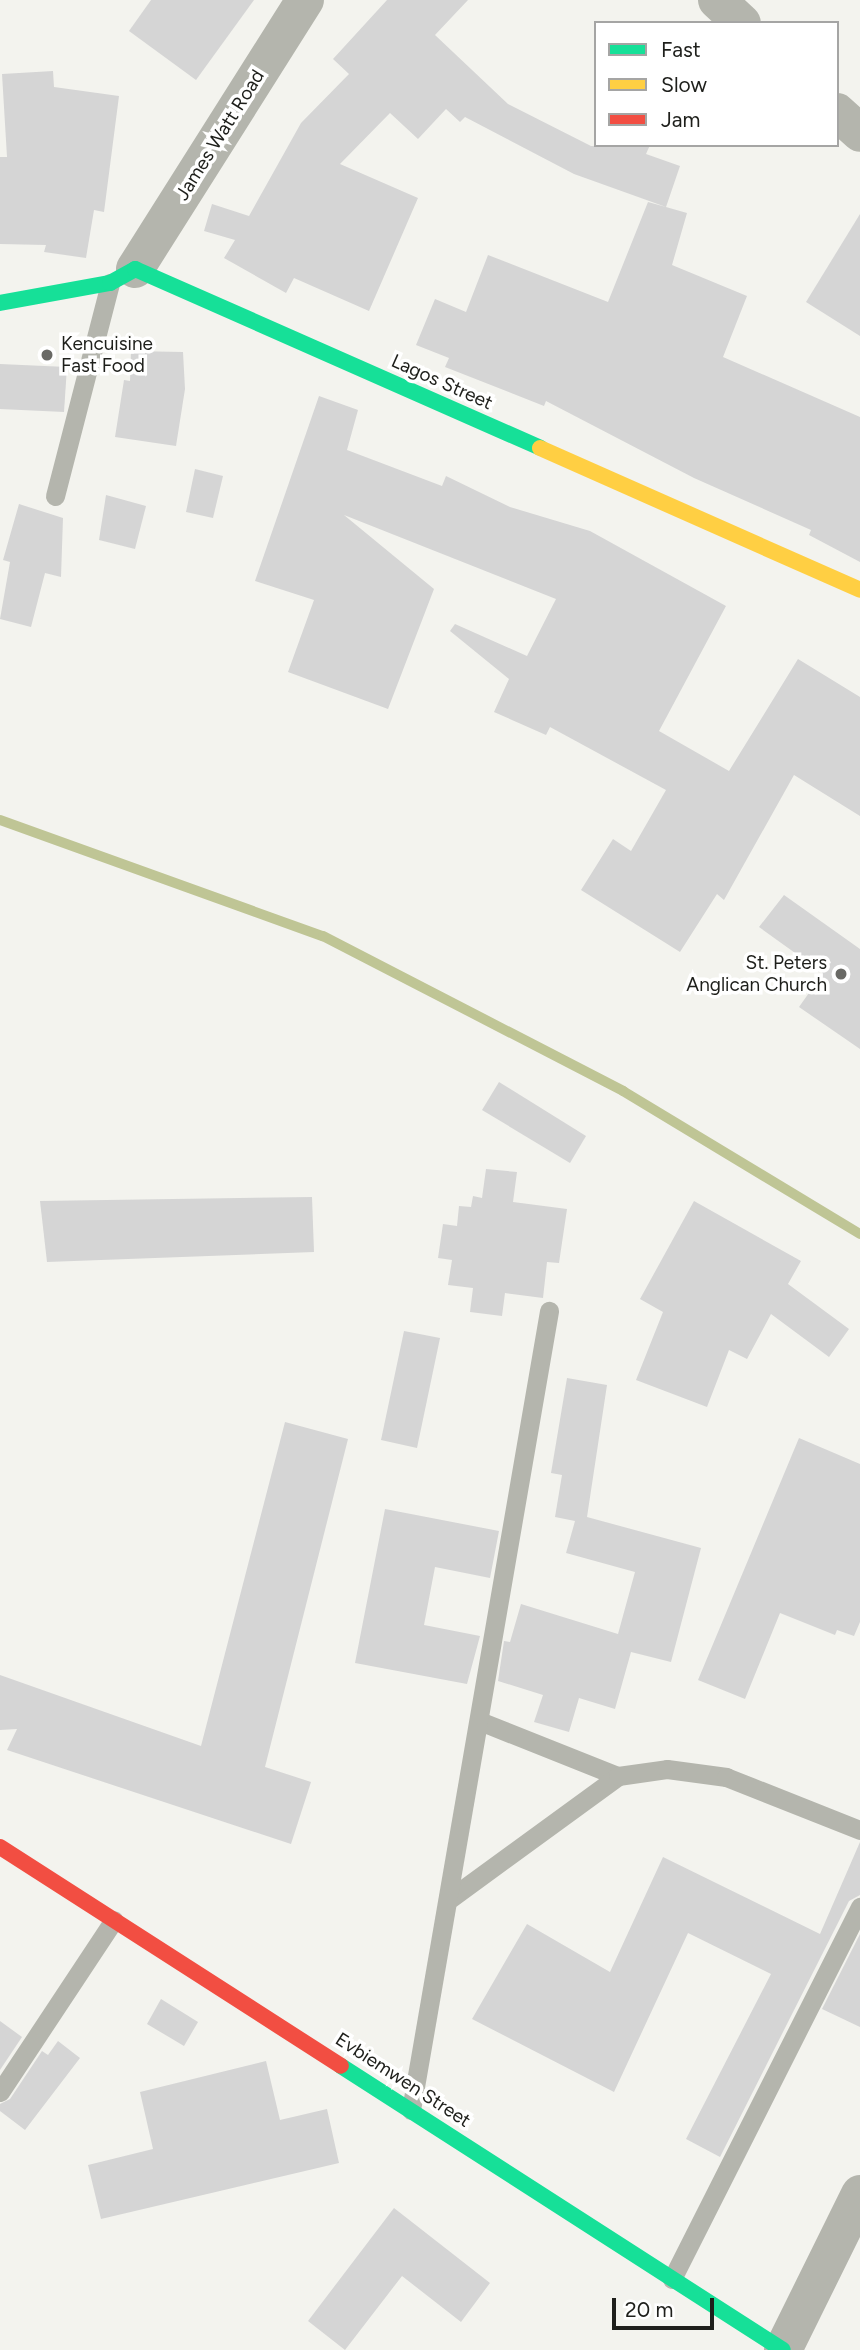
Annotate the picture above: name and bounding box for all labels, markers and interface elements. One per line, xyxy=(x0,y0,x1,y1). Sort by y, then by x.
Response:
legend xyxy=(594,21,839,147)
text: Fast xyxy=(661,37,701,62)
street label: James Watt Road xyxy=(171,66,269,204)
text: Slow xyxy=(661,72,707,97)
text: Jam xyxy=(661,107,700,132)
place label: Kencuisine Fast Food xyxy=(61,333,153,377)
marker: Kencuisine Fast Food xyxy=(39,347,55,363)
street label: Lagos Street xyxy=(388,350,496,414)
place label: St. Peters Anglican Church xyxy=(686,952,827,996)
marker: St. Peters Anglican Church xyxy=(833,966,849,982)
street label: Evbiemwen Street xyxy=(331,2028,475,2132)
scale bar xyxy=(615,2284,716,2328)
text: 20 m xyxy=(625,2297,673,2322)

